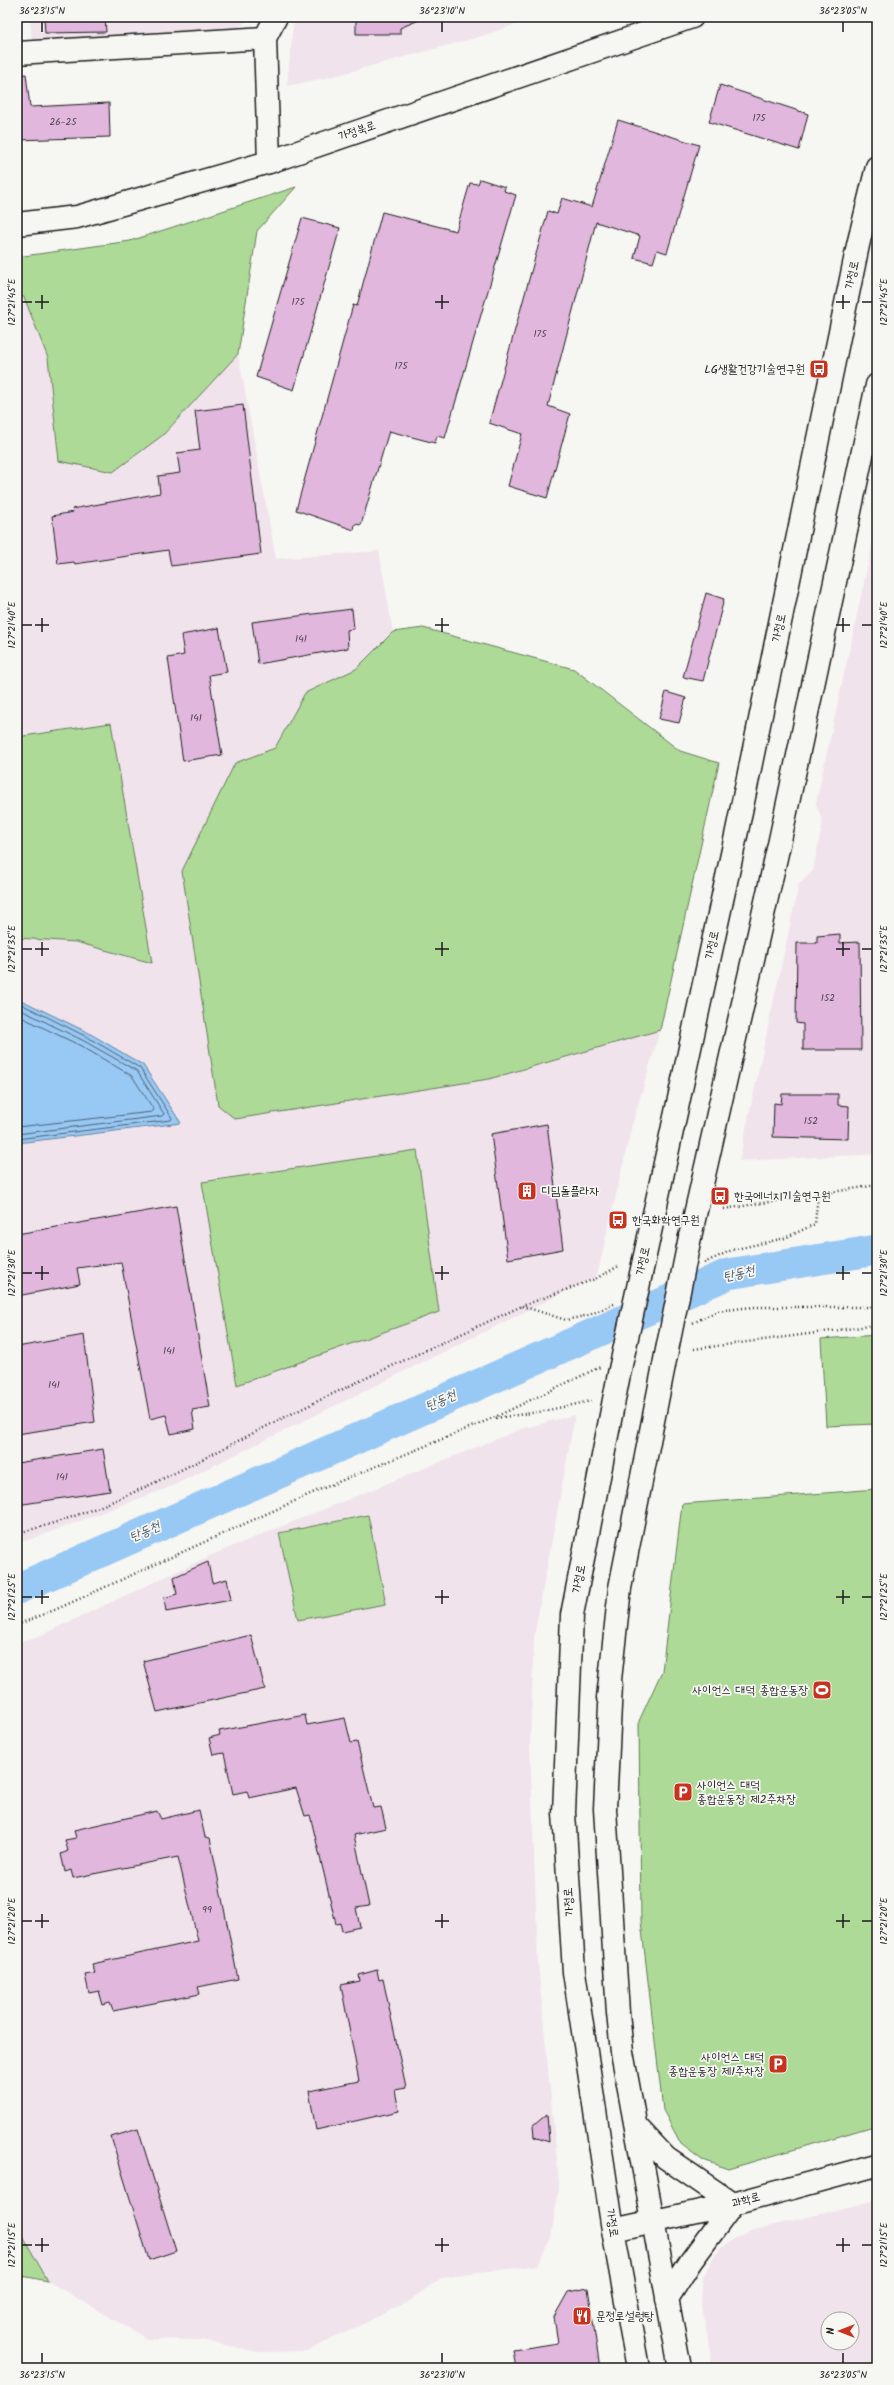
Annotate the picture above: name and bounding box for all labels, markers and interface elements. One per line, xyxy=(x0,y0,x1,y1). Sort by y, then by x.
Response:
text: 36°23'15"N xyxy=(19,3,65,19)
text: 36°23'10"N xyxy=(419,3,465,19)
text: 36°23'05"N xyxy=(819,3,867,19)
house number: 175 xyxy=(752,110,766,126)
house number: 26-25 xyxy=(49,114,77,130)
street label: 가정북로 xyxy=(336,116,378,146)
street label: 가정로 xyxy=(840,259,864,291)
text: 127°21'45"E xyxy=(4,277,20,326)
text: 127°21'45"E xyxy=(876,277,892,326)
house number: 175 xyxy=(291,294,305,310)
house number: 175 xyxy=(533,326,547,342)
house number: 175 xyxy=(394,358,408,374)
bus stop icon: LG생활건강기술연구원 xyxy=(808,358,830,380)
place label: LG생활건강기술연구원 xyxy=(704,360,805,379)
text: 127°21'40"E xyxy=(4,600,20,649)
text: 127°21'40"E xyxy=(876,600,892,649)
street label: 가정로 xyxy=(767,612,791,644)
house number: 141 xyxy=(295,631,307,647)
house number: 141 xyxy=(190,710,202,726)
text: 127°21'35"E xyxy=(4,924,20,973)
text: 127°21'35"E xyxy=(876,924,892,973)
street label: 가정로 xyxy=(700,929,724,961)
house number: 152 xyxy=(821,990,835,1006)
house number: 152 xyxy=(804,1113,818,1129)
building icon: 디딤돌플라자 xyxy=(516,1180,538,1202)
place label: 디딤돌플라자 xyxy=(541,1182,599,1201)
bus stop icon: 한국에너지기술연구원 xyxy=(709,1185,731,1207)
place label: 한국에너지기술연구원 xyxy=(734,1187,831,1206)
bus stop icon: 한국화학연구원 xyxy=(607,1209,629,1231)
place label: 한국화학연구원 xyxy=(632,1211,700,1230)
street label: 가정로 xyxy=(631,1245,655,1277)
text: 127°21'30"E xyxy=(4,1248,20,1297)
text: 127°21'30"E xyxy=(876,1248,892,1297)
water label: 탄동천 xyxy=(721,1260,758,1288)
house number: 141 xyxy=(163,1343,175,1359)
house number: 141 xyxy=(48,1377,60,1393)
water label: 탄동천 xyxy=(422,1384,461,1417)
house number: 141 xyxy=(56,1469,68,1485)
water label: 탄동천 xyxy=(126,1515,165,1548)
street label: 가정로 xyxy=(567,1563,591,1595)
text: 127°21'25"E xyxy=(4,1572,20,1621)
text: 127°21'25"E xyxy=(876,1572,892,1621)
sports icon: 사이언스 대덕 종합운동장 xyxy=(811,1679,833,1701)
place label: 사이언스 대덕 종합운동장 xyxy=(692,1681,808,1700)
place label: 사이언스 대덕 종합운동장 제2주차장 xyxy=(697,1776,796,1809)
parking icon: 사이언스 대덕 종합운동장 제2주차장 xyxy=(672,1781,694,1803)
street label: 가정로 xyxy=(559,1887,579,1917)
text: 127°21'20"E xyxy=(4,1896,20,1945)
text: 127°21'20"E xyxy=(876,1896,892,1945)
house number: 99 xyxy=(202,1902,212,1918)
place label: 사이언스 대덕 종합운동장 제1주차장 xyxy=(669,2048,764,2081)
parking icon: 사이언스 대덕 종합운동장 제1주차장 xyxy=(767,2053,789,2075)
street label: 과학로 xyxy=(730,2187,762,2213)
street label: 가정로 xyxy=(600,2207,624,2239)
text: 127°21'15"E xyxy=(4,2221,20,2268)
text: 127°21'15"E xyxy=(876,2221,892,2268)
restaurant icon: 문정로설렁탕 xyxy=(571,2305,593,2327)
place label: 문정로설렁탕 xyxy=(596,2307,654,2326)
north arrow xyxy=(820,2311,860,2351)
text: N xyxy=(822,2327,840,2334)
text: 36°23'15"N xyxy=(19,2367,65,2383)
text: 36°23'10"N xyxy=(419,2367,465,2383)
text: 36°23'05"N xyxy=(819,2367,867,2383)

